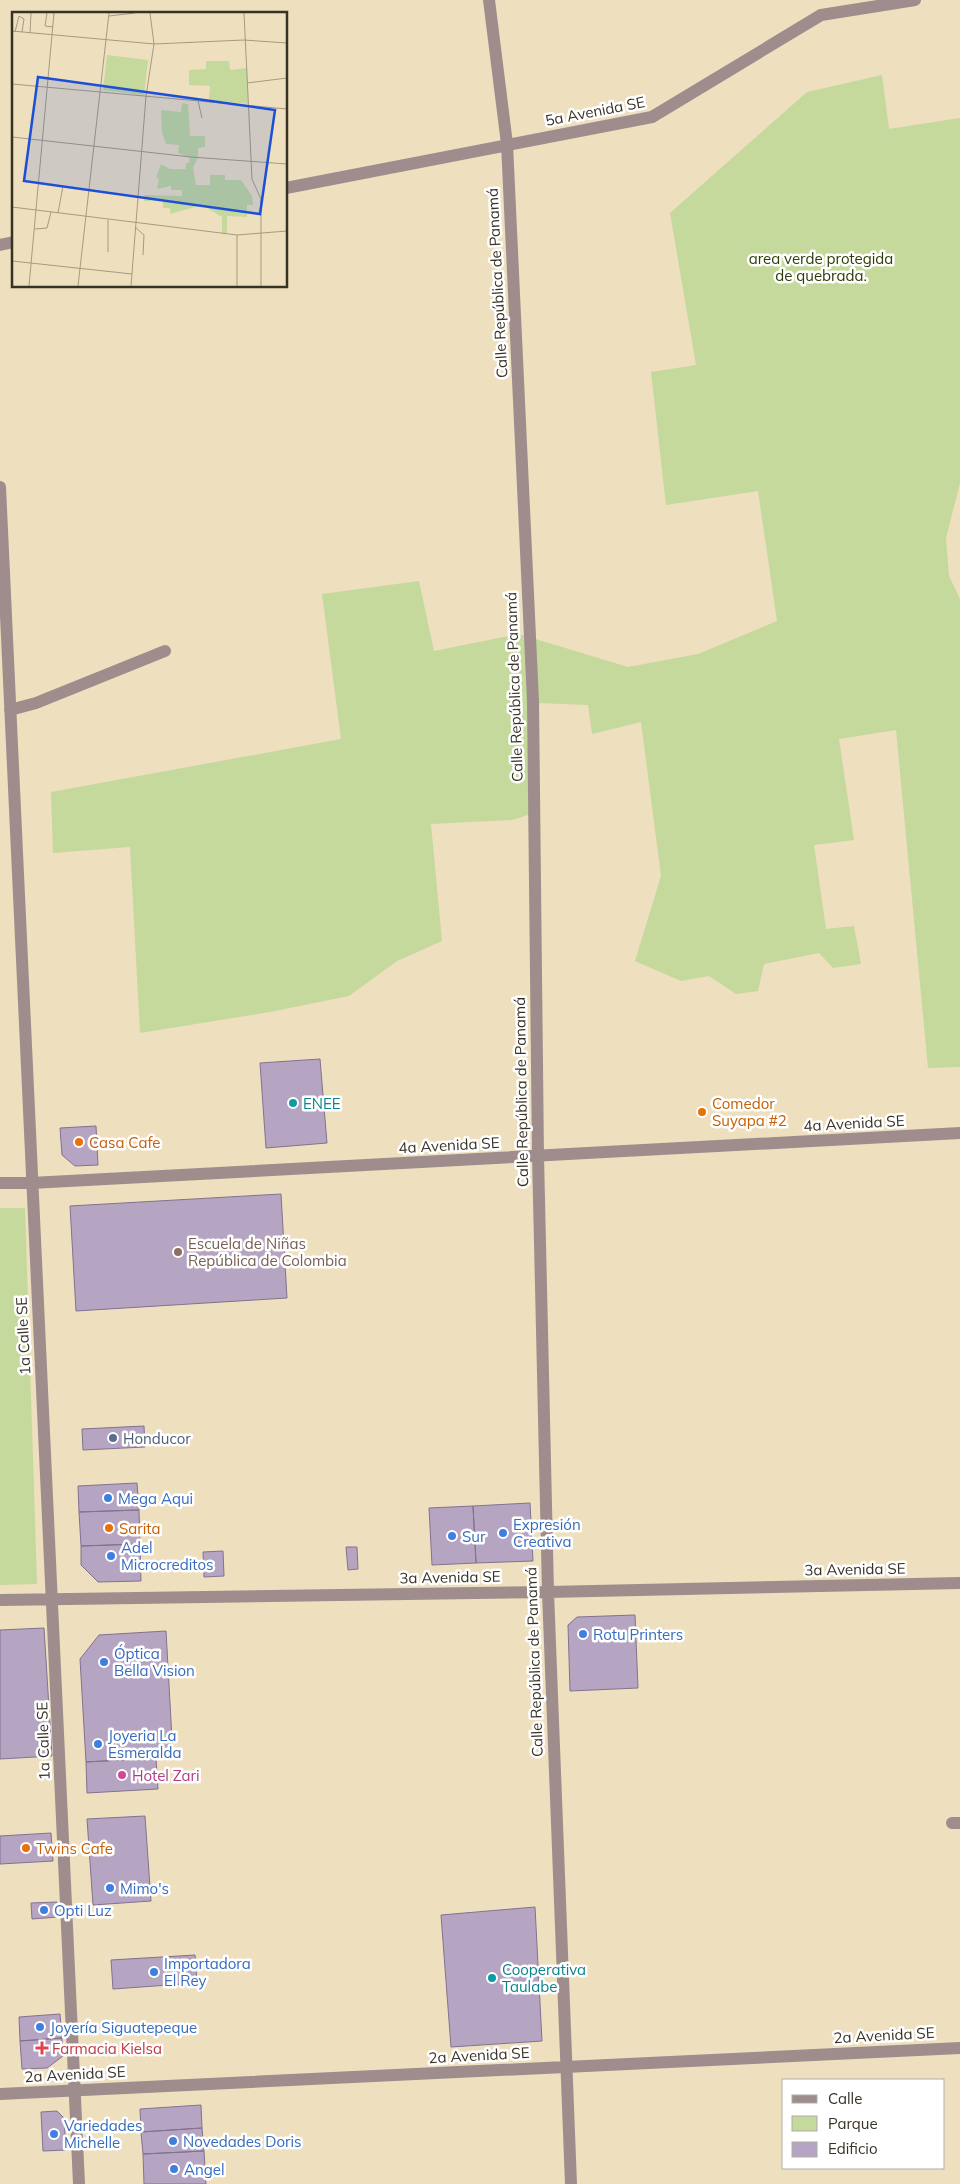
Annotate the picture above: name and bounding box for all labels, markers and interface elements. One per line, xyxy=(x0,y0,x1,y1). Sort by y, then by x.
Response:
inset map xyxy=(12,12,288,288)
street label: 5a Avenida SE xyxy=(544,92,647,130)
street label: Calle República de Panamá xyxy=(483,188,511,378)
park label: area verde protegida de quebrada. xyxy=(749,249,893,285)
street label: Calle República de Panamá xyxy=(501,592,527,782)
street label: Calle República de Panamá xyxy=(510,997,532,1187)
place label: ENEE xyxy=(303,1094,341,1113)
place label: Comedor Suyapa #2 xyxy=(712,1094,787,1130)
marker: ENEE xyxy=(287,1097,299,1109)
marker: Comedor Suyapa #2 xyxy=(696,1106,708,1118)
street label: 4a Avenida SE xyxy=(803,1111,905,1135)
place label: Casa Cafe xyxy=(89,1133,160,1152)
street label: 4a Avenida SE xyxy=(398,1133,500,1157)
marker: Casa Cafe xyxy=(73,1136,85,1148)
place label: Escuela de Niñas República de Colombia xyxy=(188,1234,347,1270)
marker: Escuela de Niñas República de Colombia xyxy=(172,1246,184,1258)
street label: 1a Calle SE xyxy=(11,1296,35,1376)
place label: Honducor xyxy=(123,1429,191,1448)
marker: Honducor xyxy=(107,1432,119,1444)
place label: Mega Aqui xyxy=(118,1489,193,1508)
marker: Mega Aqui xyxy=(102,1492,114,1504)
place label: Expresión Creativa xyxy=(513,1515,581,1551)
place label: Sarita xyxy=(119,1519,161,1538)
marker: Sarita xyxy=(103,1522,115,1534)
place label: Sur xyxy=(462,1527,486,1546)
marker: Expresión Creativa xyxy=(497,1527,509,1539)
marker: Sur xyxy=(446,1530,458,1542)
place label: Adel Microcreditos xyxy=(121,1538,213,1574)
marker: Adel Microcreditos xyxy=(105,1550,117,1562)
street label: 3a Avenida SE xyxy=(804,1559,906,1579)
street label: 3a Avenida SE xyxy=(399,1567,501,1587)
street label: Calle República de Panamá xyxy=(521,1567,547,1757)
place label: Rotu Printers xyxy=(593,1625,683,1644)
marker: Rotu Printers xyxy=(577,1628,589,1640)
place label: Óptica Bella Vision xyxy=(114,1644,195,1680)
marker: Óptica Bella Vision xyxy=(98,1656,110,1668)
street label: 1a Calle SE xyxy=(32,1701,54,1780)
place label: Joyeria La Esmeralda xyxy=(108,1726,181,1762)
marker: Joyeria La Esmeralda xyxy=(92,1738,104,1750)
place label: Hotel Zari xyxy=(132,1766,200,1785)
marker: Hotel Zari xyxy=(116,1769,128,1781)
place label: Twins Cafe xyxy=(36,1839,113,1858)
marker: Twins Cafe xyxy=(20,1842,32,1854)
place label: Mimo's xyxy=(120,1879,169,1898)
marker: Mimo's xyxy=(104,1882,116,1894)
place label: Opti Luz xyxy=(54,1901,112,1920)
marker: Opti Luz xyxy=(38,1904,50,1916)
place label: Importadora El Rey xyxy=(164,1954,251,1990)
place label: Cooperativa Taulabe xyxy=(502,1960,586,1996)
marker: Importadora El Rey xyxy=(148,1966,160,1978)
marker: Cooperativa Taulabe xyxy=(486,1972,498,1984)
place label: Joyería Siguatepeque xyxy=(50,2018,197,2037)
marker: Joyería Siguatepeque xyxy=(34,2021,46,2033)
street label: 2a Avenida SE xyxy=(833,2023,935,2047)
place label: Farmacia Kielsa xyxy=(52,2039,162,2058)
marker: Farmacia Kielsa xyxy=(36,2042,48,2054)
street label: 2a Avenida SE xyxy=(428,2043,530,2067)
street label: 2a Avenida SE xyxy=(24,2062,126,2086)
legend xyxy=(782,2079,945,2169)
text: Calle xyxy=(828,2089,862,2108)
text: Parque xyxy=(828,2114,878,2133)
place label: Variedades Michelle xyxy=(64,2116,142,2152)
marker: Variedades Michelle xyxy=(48,2128,60,2140)
place label: Novedades Doris xyxy=(183,2132,301,2151)
marker: Novedades Doris xyxy=(167,2135,179,2147)
text: Edificio xyxy=(828,2139,878,2158)
place label: Angel xyxy=(184,2160,225,2179)
marker: Angel xyxy=(168,2163,180,2175)

